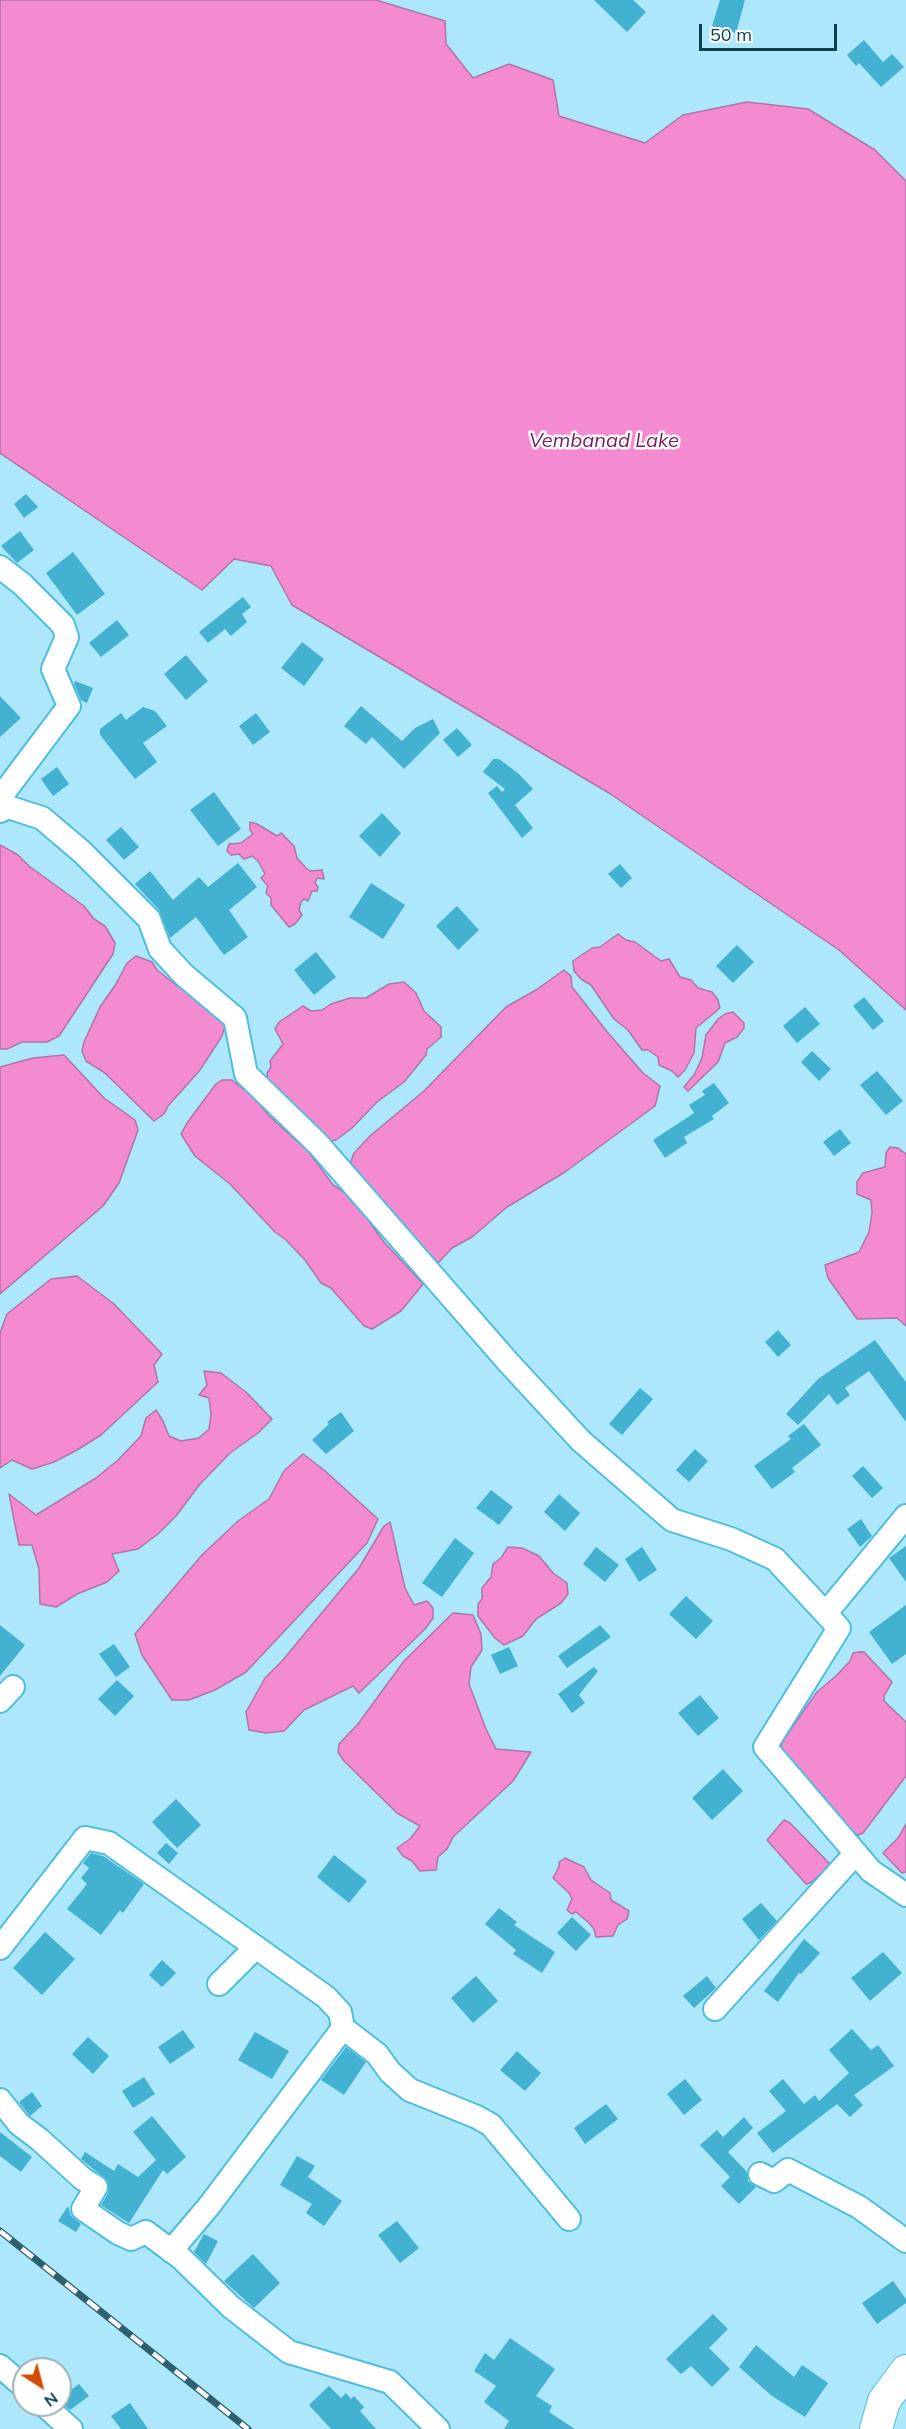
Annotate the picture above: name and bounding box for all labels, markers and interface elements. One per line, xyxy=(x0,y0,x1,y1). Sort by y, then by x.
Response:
scale bar xyxy=(702,12,840,50)
text: 50 m xyxy=(710,23,752,46)
water label: Vembanad Lake xyxy=(529,429,679,453)
north arrow xyxy=(12,2357,72,2417)
text: N xyxy=(41,2388,62,2412)

